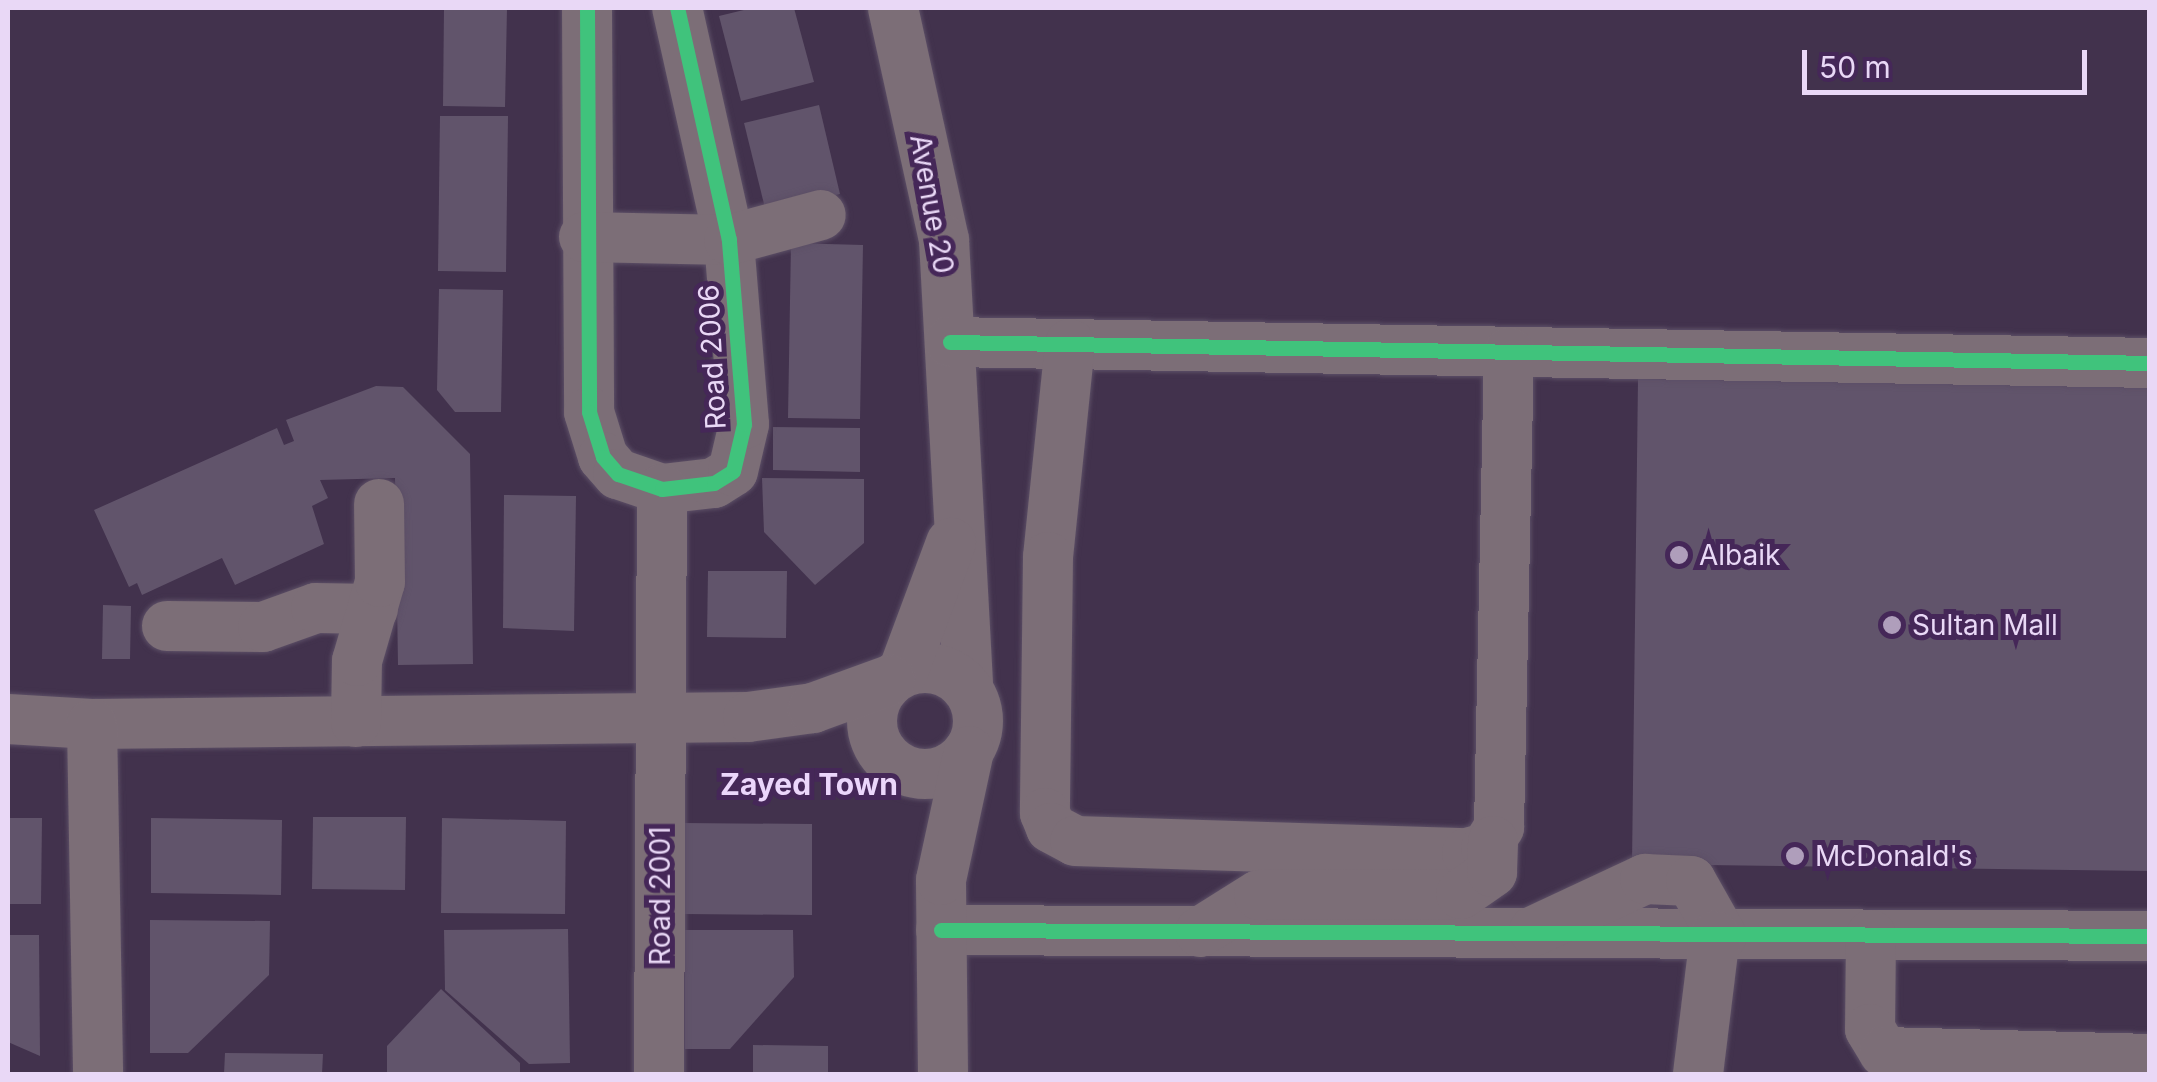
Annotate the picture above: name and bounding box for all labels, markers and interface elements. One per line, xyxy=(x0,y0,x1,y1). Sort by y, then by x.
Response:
scale bar xyxy=(1807,30,2092,92)
text: 50 m xyxy=(1819,49,1891,85)
street label: Avenue 20 xyxy=(903,132,961,276)
street label: Road 2006 xyxy=(691,284,733,430)
place label: Albaik xyxy=(1699,538,1780,572)
marker: Albaik xyxy=(1668,544,1690,566)
place label: Sultan Mall xyxy=(1912,608,2058,642)
marker: Sultan Mall xyxy=(1881,614,1903,636)
district label: Zayed Town xyxy=(720,766,898,802)
street label: Road 2001 xyxy=(643,826,677,966)
place label: McDonald's xyxy=(1815,839,1973,873)
marker: McDonald's xyxy=(1784,845,1806,867)

